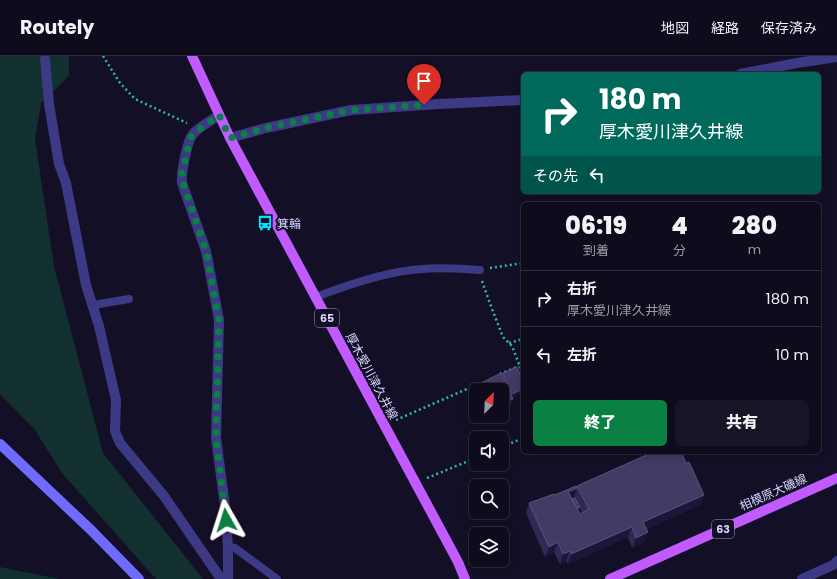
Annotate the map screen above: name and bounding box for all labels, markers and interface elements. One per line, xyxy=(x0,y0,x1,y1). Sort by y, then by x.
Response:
text: Routely xyxy=(20,14,94,41)
text: 地図 xyxy=(661,18,689,38)
text: 経路 xyxy=(711,18,739,38)
text: 保存済み xyxy=(761,18,817,38)
pin xyxy=(407,64,441,105)
icon: arrive xyxy=(413,70,435,92)
text: 180 m xyxy=(599,80,682,119)
icon: right xyxy=(533,88,585,140)
text: 厚木愛川津久井線 xyxy=(599,119,743,144)
icon: left xyxy=(586,164,608,186)
text: その先 xyxy=(533,165,578,186)
text: 06:19 xyxy=(565,209,627,242)
text: 4 xyxy=(671,209,688,242)
text: 280 xyxy=(732,209,777,242)
bus stop icon: 箕輪 xyxy=(256,214,274,232)
place label: 箕輪 xyxy=(277,215,301,232)
text: m xyxy=(748,240,761,259)
text: 到着 xyxy=(583,241,609,260)
text: 分 xyxy=(673,241,686,260)
text: 右折 xyxy=(567,278,597,299)
icon: right xyxy=(533,288,555,310)
text: 180 m xyxy=(766,288,809,309)
text: 厚木愛川津久井線 xyxy=(567,301,671,320)
road number: 65 xyxy=(315,309,339,327)
street label: 厚木愛川津久井線 xyxy=(342,330,402,422)
icon: left xyxy=(533,344,555,366)
text: 左折 xyxy=(567,344,597,365)
text: 10 m xyxy=(775,344,809,365)
north arrow xyxy=(469,383,509,423)
map controls xyxy=(469,383,509,567)
button: 終了 xyxy=(533,400,667,446)
button: 共有 xyxy=(675,400,809,446)
button: sound xyxy=(469,431,509,471)
street label: 相模原大磯線 xyxy=(737,470,809,514)
button: search xyxy=(469,479,509,519)
position arrow xyxy=(205,499,247,541)
road number: 63 xyxy=(712,520,734,538)
button: layers xyxy=(469,527,509,567)

